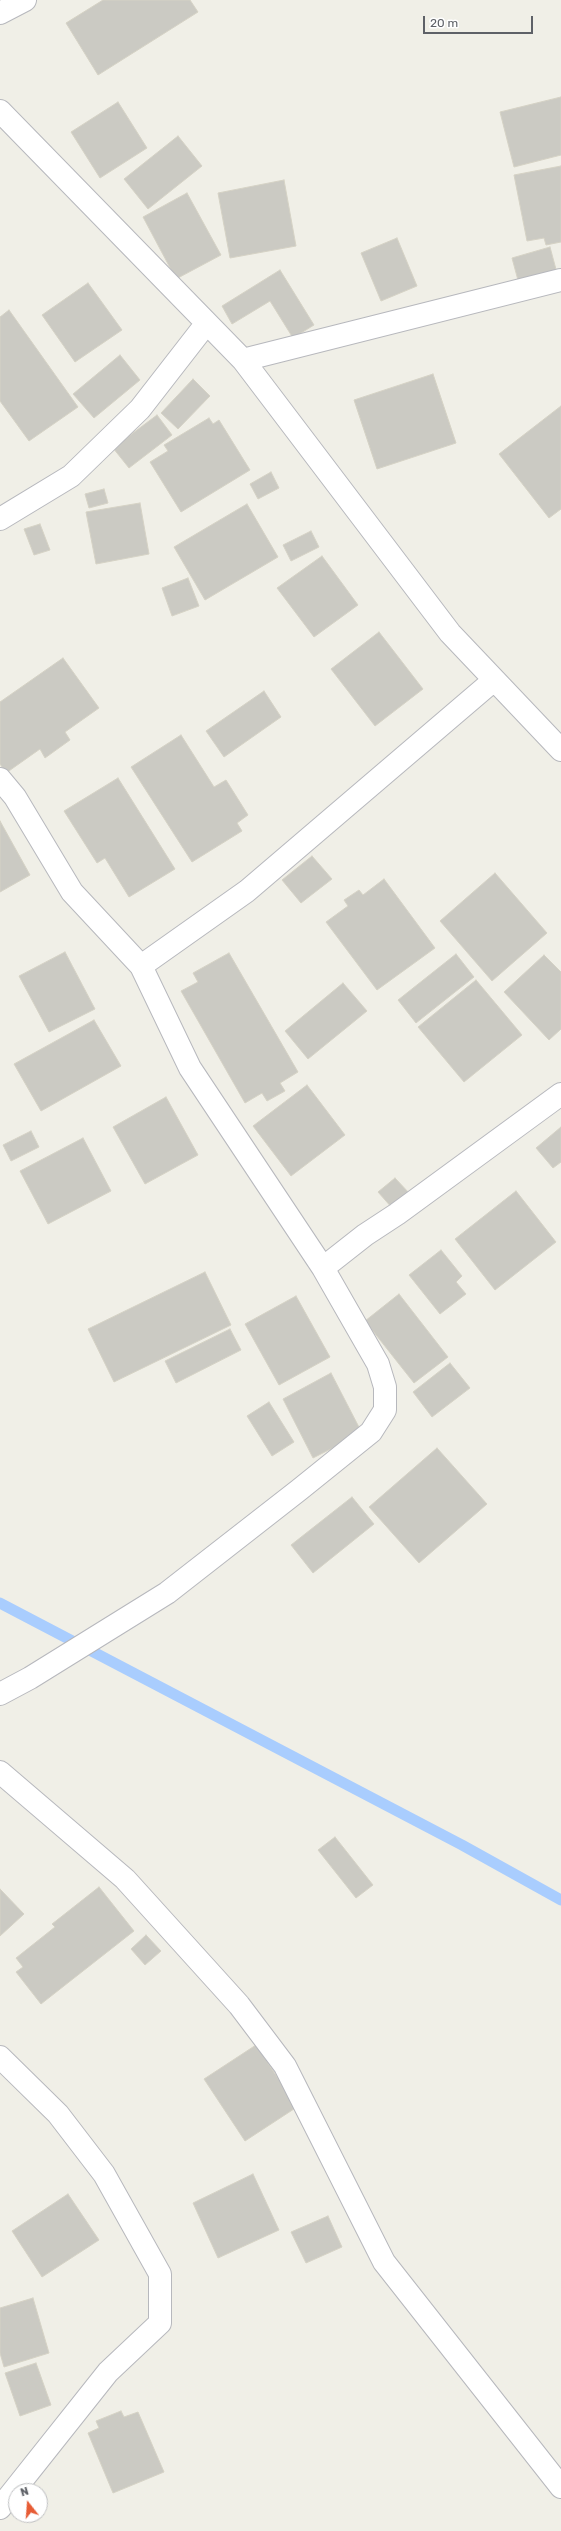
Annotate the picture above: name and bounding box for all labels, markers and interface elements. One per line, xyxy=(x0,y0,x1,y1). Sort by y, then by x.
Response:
scale bar xyxy=(425,8,535,34)
text: 20 m xyxy=(430,16,458,30)
north arrow xyxy=(8,2483,48,2523)
text: N xyxy=(19,2485,30,2499)

